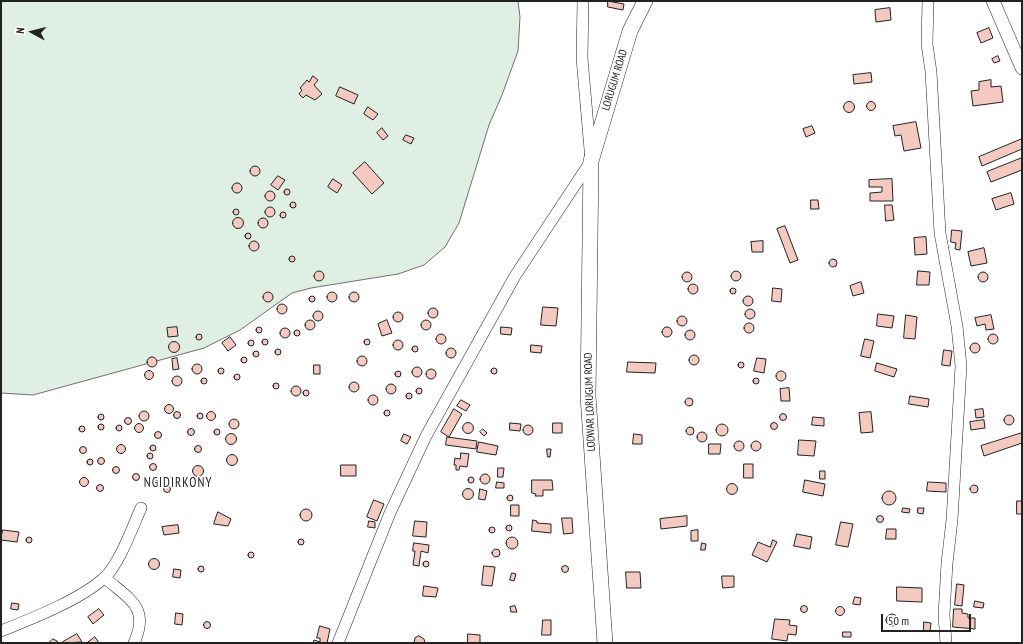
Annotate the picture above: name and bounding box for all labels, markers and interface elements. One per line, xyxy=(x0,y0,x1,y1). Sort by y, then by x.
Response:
north arrow xyxy=(12,12,52,52)
text: N xyxy=(13,27,27,34)
street label: LORUGUM ROAD xyxy=(599,48,631,112)
street label: LODWAR LORUGUM ROAD xyxy=(582,352,598,452)
district label: NGIDIRKONY xyxy=(144,475,212,491)
scale bar xyxy=(883,606,973,632)
text: 50 m xyxy=(888,613,909,628)

